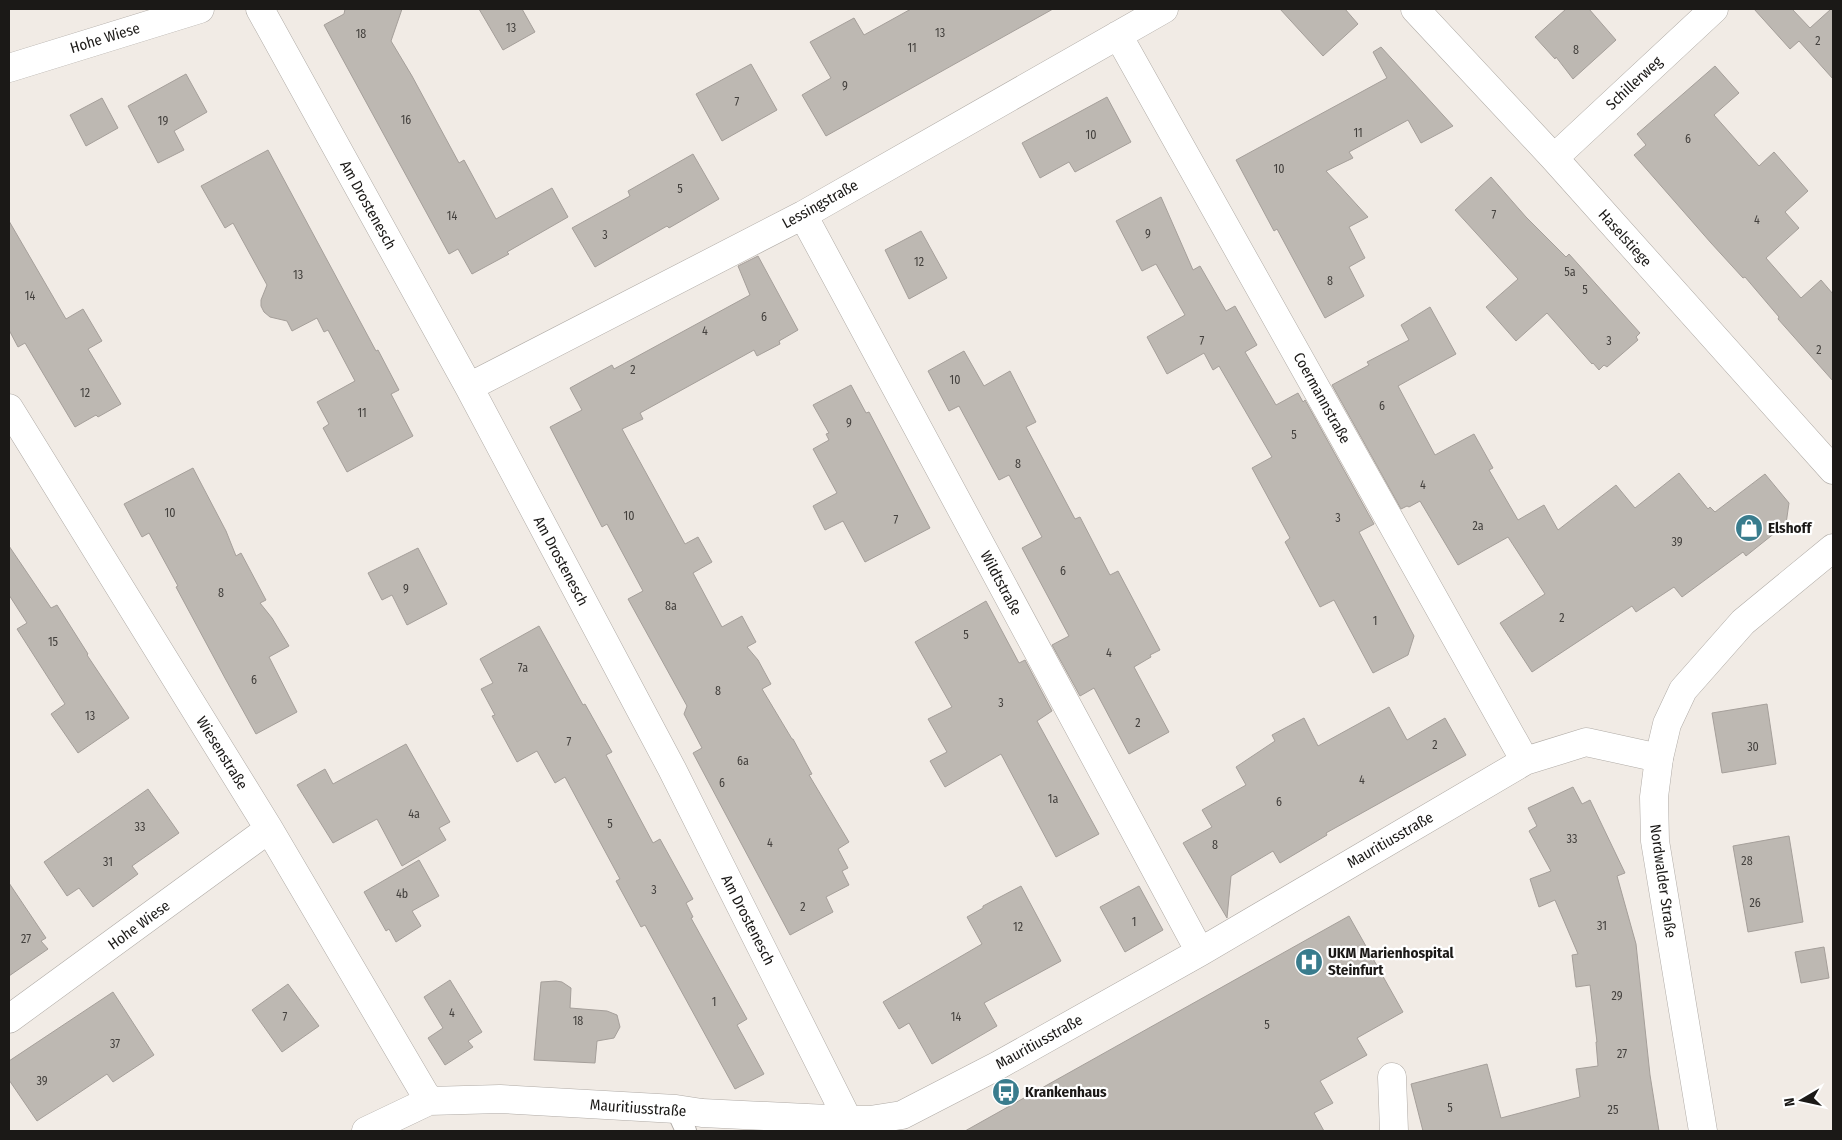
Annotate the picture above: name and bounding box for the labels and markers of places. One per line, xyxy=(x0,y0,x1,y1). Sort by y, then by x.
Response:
shop icon: Elshoff xyxy=(1734,513,1764,543)
place label: Elshoff xyxy=(1768,519,1812,537)
place label: UKM Marienhospital Steinfurt xyxy=(1328,944,1454,979)
hospital icon: UKM Marienhospital Steinfurt xyxy=(1294,947,1324,977)
bus stop icon: Krankenhaus xyxy=(991,1077,1021,1107)
place label: Krankenhaus xyxy=(1025,1083,1107,1101)

